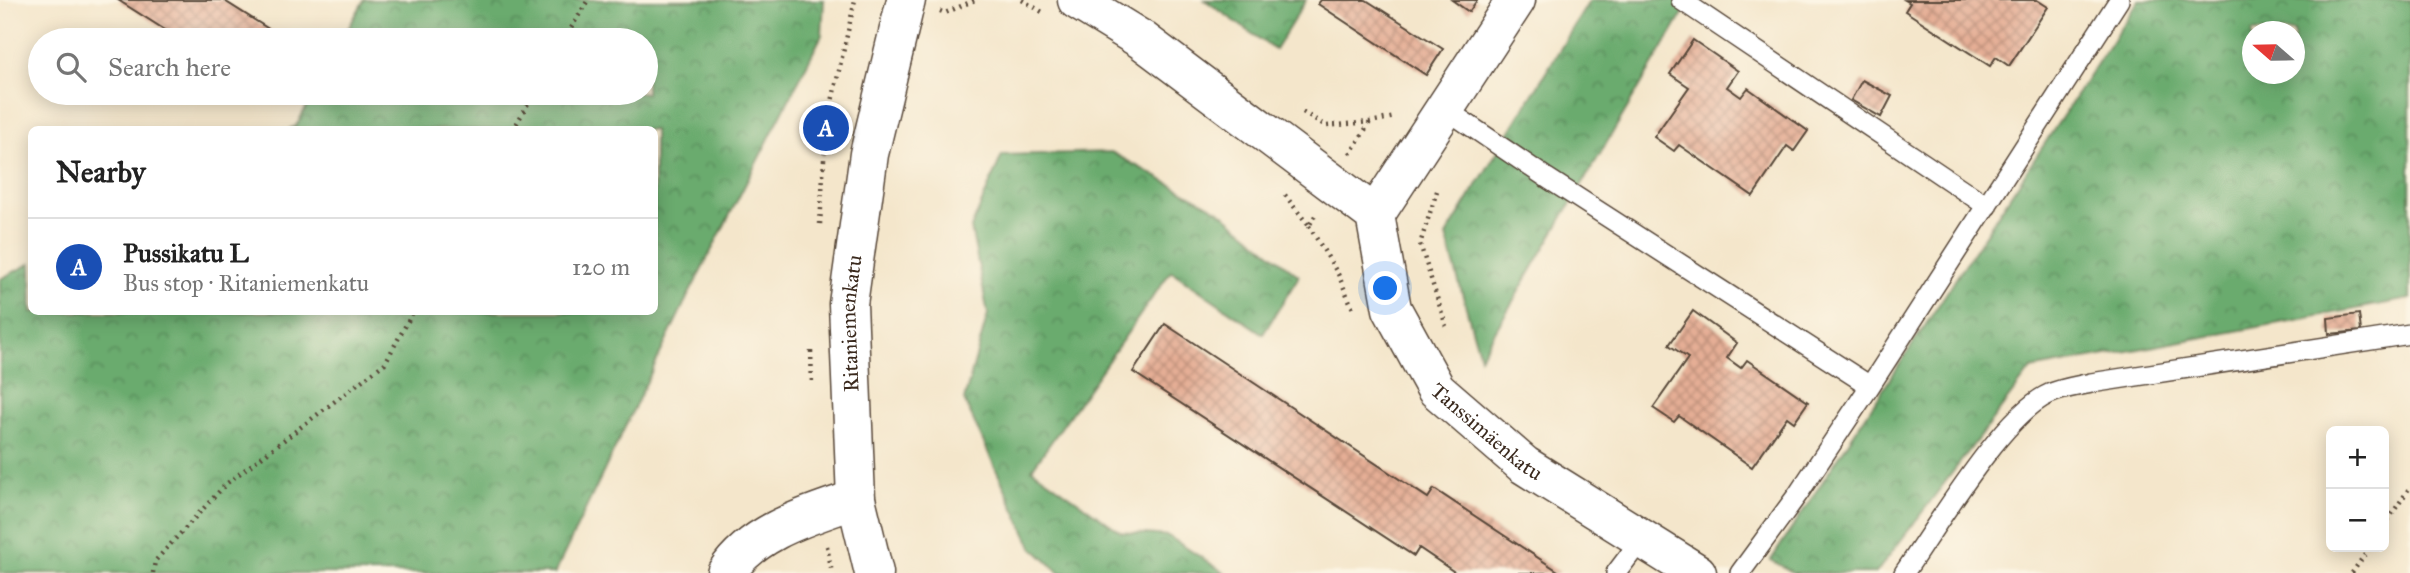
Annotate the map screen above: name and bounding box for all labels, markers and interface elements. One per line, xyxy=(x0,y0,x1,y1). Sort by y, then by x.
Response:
north arrow xyxy=(2242,21,2305,84)
search box xyxy=(28,28,658,105)
icon: search xyxy=(52,48,90,86)
text: Search here xyxy=(108,51,231,83)
pin: A xyxy=(803,102,849,154)
text: Nearby xyxy=(56,154,146,190)
text: Pussikatu L xyxy=(123,237,249,269)
text: A xyxy=(71,253,87,281)
text: 120 m xyxy=(572,253,630,281)
street label: Ritaniemenkatu xyxy=(835,253,868,393)
text: Bus stop · Ritaniemenkatu xyxy=(123,269,369,297)
your location xyxy=(1368,271,1402,305)
street label: Tanssimäenkatu xyxy=(1425,377,1547,486)
map controls xyxy=(2326,426,2389,552)
button: + xyxy=(2326,426,2389,489)
button: − xyxy=(2326,489,2389,552)

